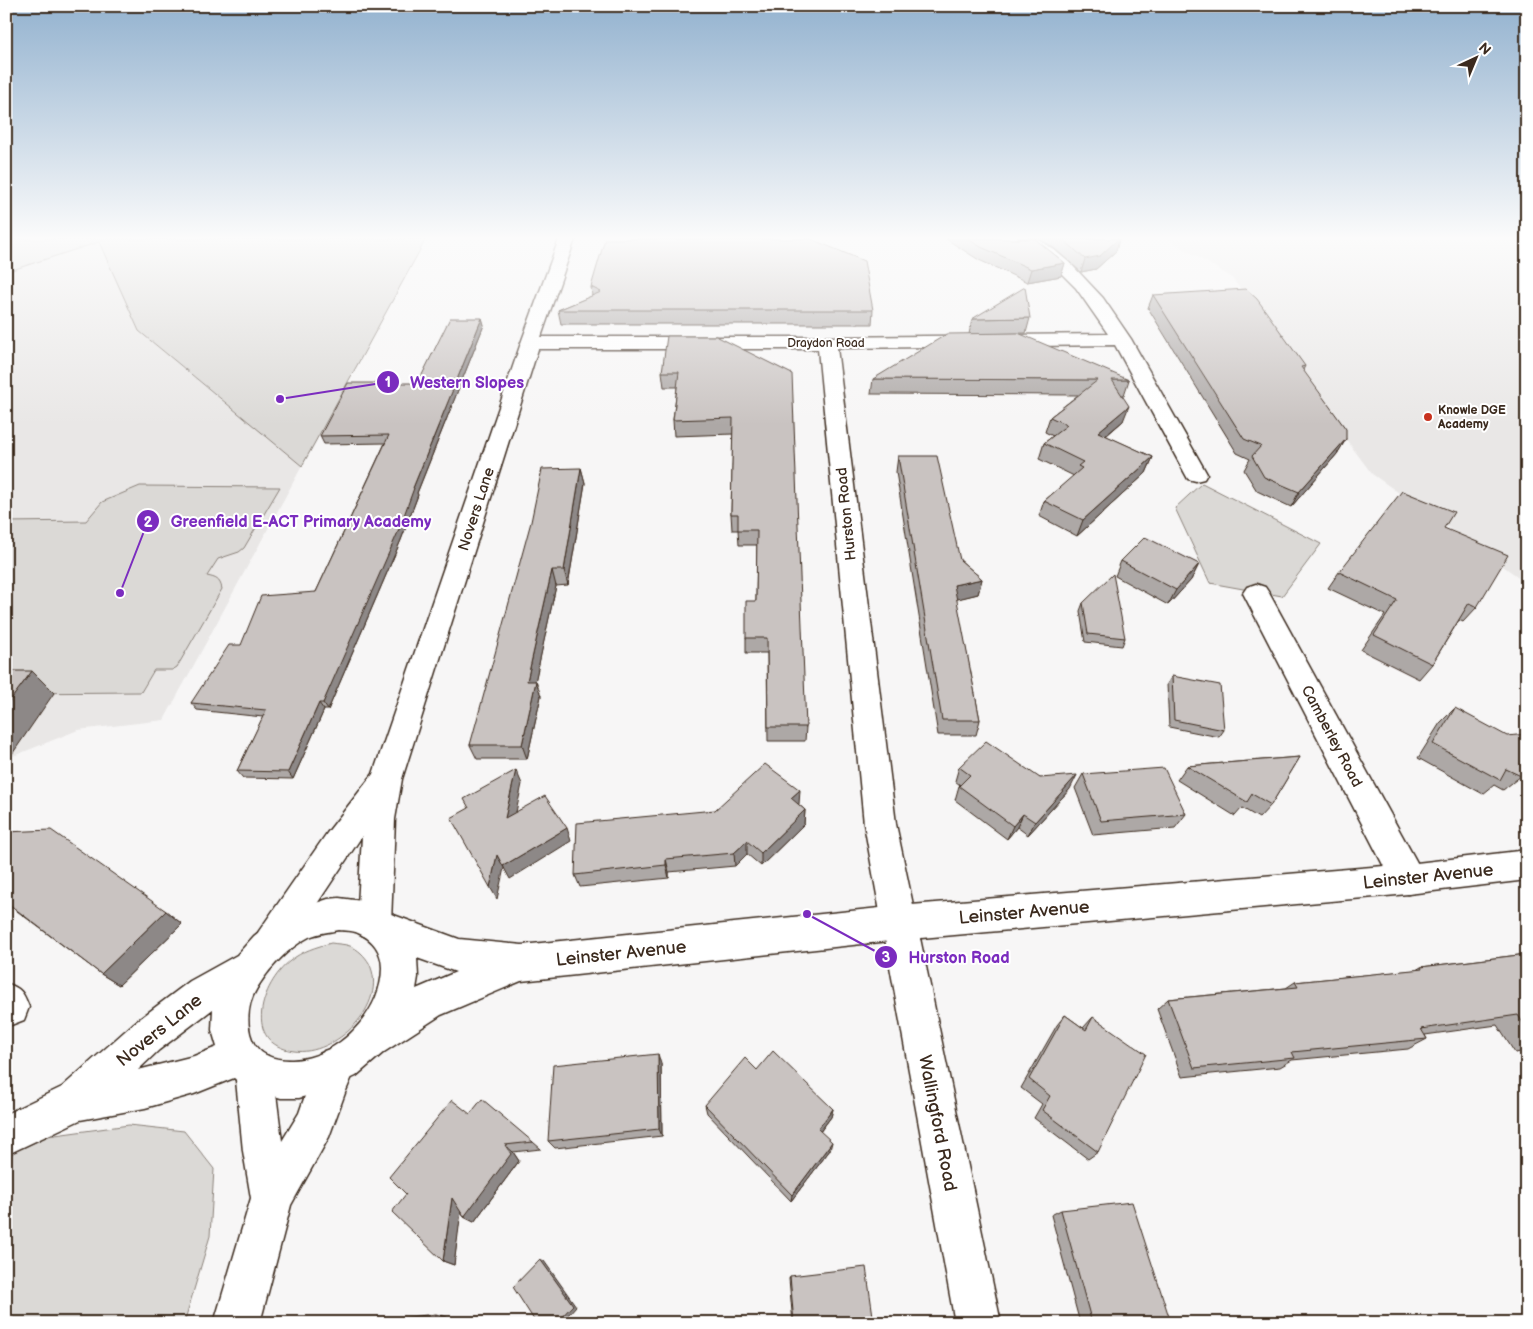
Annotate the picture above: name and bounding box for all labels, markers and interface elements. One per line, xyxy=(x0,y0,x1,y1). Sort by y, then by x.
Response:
north arrow xyxy=(1450,32,1500,82)
text: N xyxy=(1475,39,1494,59)
street label: Draydon Road xyxy=(787,336,865,351)
callout: Western Slopes xyxy=(375,367,534,398)
text: 1 xyxy=(385,373,391,392)
text: Western Slopes xyxy=(410,374,524,393)
place label: Knowle DGE Academy xyxy=(1437,403,1506,432)
marker: Knowle DGE Academy xyxy=(1422,411,1434,423)
street label: Novers Lane xyxy=(454,465,499,553)
street label: Hurston Road xyxy=(832,466,861,561)
callout: Greenfield E-ACT Primary Academy xyxy=(135,506,441,537)
text: 2 xyxy=(144,513,153,532)
text: Greenfield E-ACT Primary Academy xyxy=(171,513,432,532)
street label: Camberley Road xyxy=(1297,682,1366,790)
street label: Leinster Avenue xyxy=(1362,859,1495,894)
street label: Leinster Avenue xyxy=(958,896,1091,929)
street label: Leinster Avenue xyxy=(555,936,688,971)
callout: Hurston Road xyxy=(873,942,1020,973)
text: 3 xyxy=(882,948,891,967)
text: Hurston Road xyxy=(908,949,1010,968)
street label: Novers Lane xyxy=(112,989,207,1071)
street label: Wallingford Road xyxy=(914,1053,961,1193)

